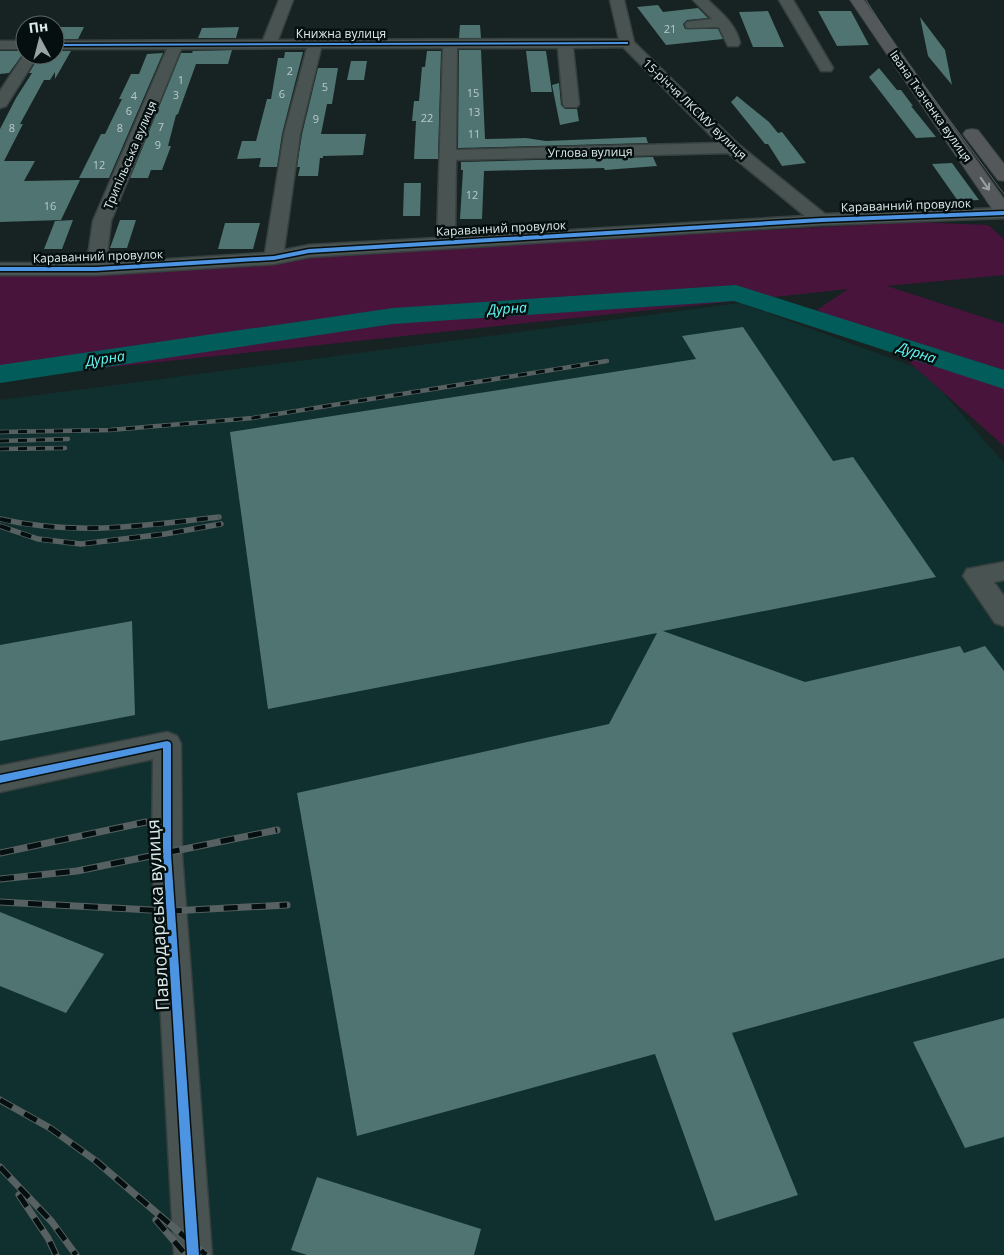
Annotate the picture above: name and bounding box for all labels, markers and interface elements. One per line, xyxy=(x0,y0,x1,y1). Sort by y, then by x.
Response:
north arrow xyxy=(15,15,65,65)
text: Пн xyxy=(27,16,49,37)
house number: 21 xyxy=(664,21,676,36)
street label: Книжна вулиця xyxy=(296,25,386,42)
street label: Івана Ткаченка вулиця xyxy=(886,47,976,165)
street label: 15-річчя ЛКСМУ вулиця xyxy=(639,55,751,163)
house number: 2 xyxy=(287,63,293,78)
house number: 1 xyxy=(178,72,184,87)
house number: 5 xyxy=(322,79,328,94)
house number: 15 xyxy=(467,85,479,100)
house number: 6 xyxy=(279,86,285,101)
house number: 3 xyxy=(173,87,179,102)
house number: 4 xyxy=(131,88,138,103)
street label: Трипільська вулиця xyxy=(99,98,161,212)
house number: 6 xyxy=(126,103,132,118)
house number: 13 xyxy=(468,104,480,119)
house number: 22 xyxy=(421,110,433,125)
house number: 9 xyxy=(313,111,319,126)
house number: 7 xyxy=(158,119,164,134)
house number: 8 xyxy=(9,120,15,135)
house number: 8 xyxy=(117,120,123,135)
house number: 11 xyxy=(468,126,480,141)
house number: 9 xyxy=(155,137,161,152)
street label: Углова вулиця xyxy=(547,143,633,161)
house number: 12 xyxy=(93,157,105,172)
one-way arrow xyxy=(980,177,990,191)
house number: 12 xyxy=(466,187,478,202)
street label: Караванний провулок xyxy=(841,194,972,216)
house number: 16 xyxy=(44,198,56,213)
street label: Караванний провулок xyxy=(435,216,567,240)
street label: Караванний провулок xyxy=(33,245,164,267)
water label: Дурна xyxy=(485,297,527,319)
water label: Дурна xyxy=(893,336,939,367)
water label: Дурна xyxy=(82,346,126,370)
street label: Павлодарська вулиця xyxy=(140,819,174,1011)

